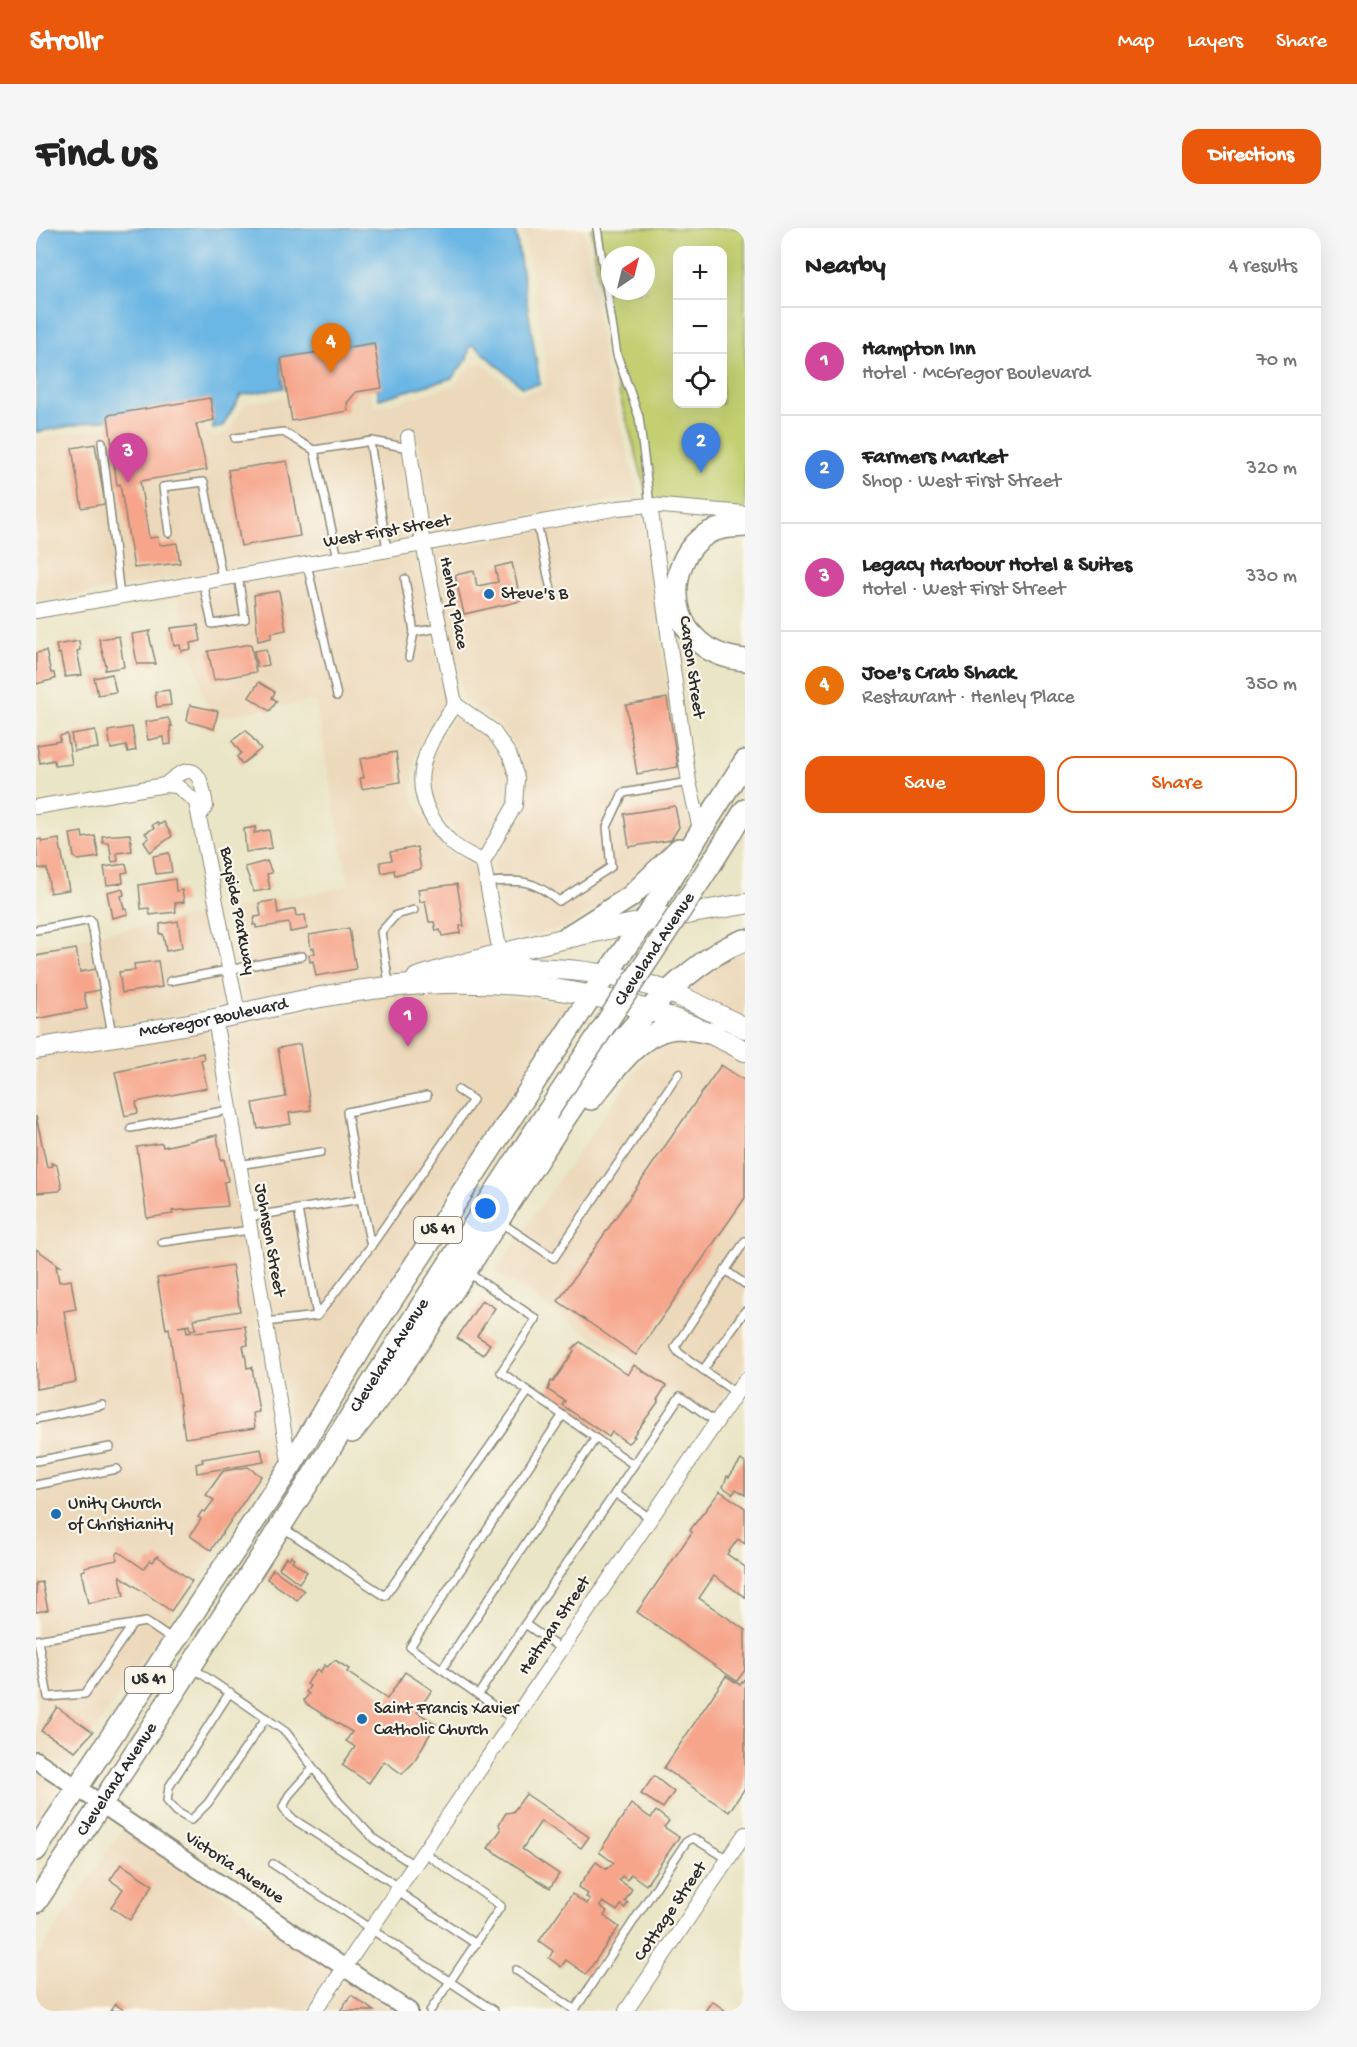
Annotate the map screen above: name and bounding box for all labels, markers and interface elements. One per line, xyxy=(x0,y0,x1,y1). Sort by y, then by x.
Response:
text: Strollr xyxy=(30,26,101,59)
text: Map xyxy=(1118,30,1154,55)
text: Layers xyxy=(1187,30,1243,55)
text: Share xyxy=(1276,30,1327,55)
button: Directions xyxy=(1182,129,1321,184)
text: Find us xyxy=(36,132,156,181)
north arrow xyxy=(601,246,655,300)
map controls xyxy=(673,246,727,408)
button: + xyxy=(673,246,727,300)
text: Nearby xyxy=(805,252,886,283)
text: 4 results xyxy=(1229,256,1297,279)
button: − xyxy=(673,300,727,354)
pin: 4 xyxy=(312,324,350,373)
text: Hampton Inn xyxy=(862,337,975,363)
text: 1 xyxy=(820,350,829,373)
text: 70 m xyxy=(1256,350,1297,373)
button: locate xyxy=(673,354,727,408)
text: Hotel · McGregor Boulevard xyxy=(862,363,1090,386)
pin: 2 xyxy=(682,424,720,473)
pin: 3 xyxy=(108,434,148,483)
text: Farmers Market xyxy=(862,445,1007,471)
text: 2 xyxy=(820,458,829,481)
text: 320 m xyxy=(1247,458,1297,481)
text: Shop · West First Street xyxy=(862,471,1061,494)
street label: West First Street xyxy=(322,510,454,554)
text: Legacy Harbour Hotel & Suites xyxy=(862,553,1132,579)
street label: Henley Place xyxy=(434,555,472,652)
text: 3 xyxy=(819,566,830,589)
text: 330 m xyxy=(1246,566,1297,589)
text: Hotel · West First Street xyxy=(862,579,1065,602)
place label: Steve's B xyxy=(501,584,569,605)
marker: Steve's B xyxy=(482,587,496,601)
street label: Carson Street xyxy=(673,615,709,721)
text: Joe's Crab Shack xyxy=(862,661,1016,687)
text: 4 xyxy=(820,674,829,697)
text: 350 m xyxy=(1246,674,1297,697)
text: Restaurant · Henley Place xyxy=(862,687,1075,710)
button: Save xyxy=(805,756,1045,813)
button: Share xyxy=(1057,756,1297,813)
street label: Bayside Parkway xyxy=(214,844,260,977)
street label: Cleveland Avenue xyxy=(610,888,700,1010)
street label: McGregor Boulevard xyxy=(138,993,291,1043)
pin: 1 xyxy=(388,998,428,1047)
street label: Johnson Street xyxy=(249,1182,290,1300)
your location xyxy=(471,1194,500,1223)
road number: US 41 xyxy=(414,1217,462,1243)
street label: Cleveland Avenue xyxy=(345,1294,434,1417)
place label: Unity Church of Christianity xyxy=(68,1494,173,1536)
marker: Unity Church of Christianity xyxy=(49,1507,63,1521)
street label: Heitman Street xyxy=(514,1571,597,1679)
road number: US 41 xyxy=(125,1667,173,1693)
place label: Saint Francis Xavier Catholic Church xyxy=(374,1699,520,1741)
marker: Saint Francis Xavier Catholic Church xyxy=(355,1712,369,1726)
street label: Cleveland Avenue xyxy=(72,1718,162,1840)
street label: Victoria Avenue xyxy=(179,1826,288,1909)
street label: Cottage Street xyxy=(630,1857,713,1966)

